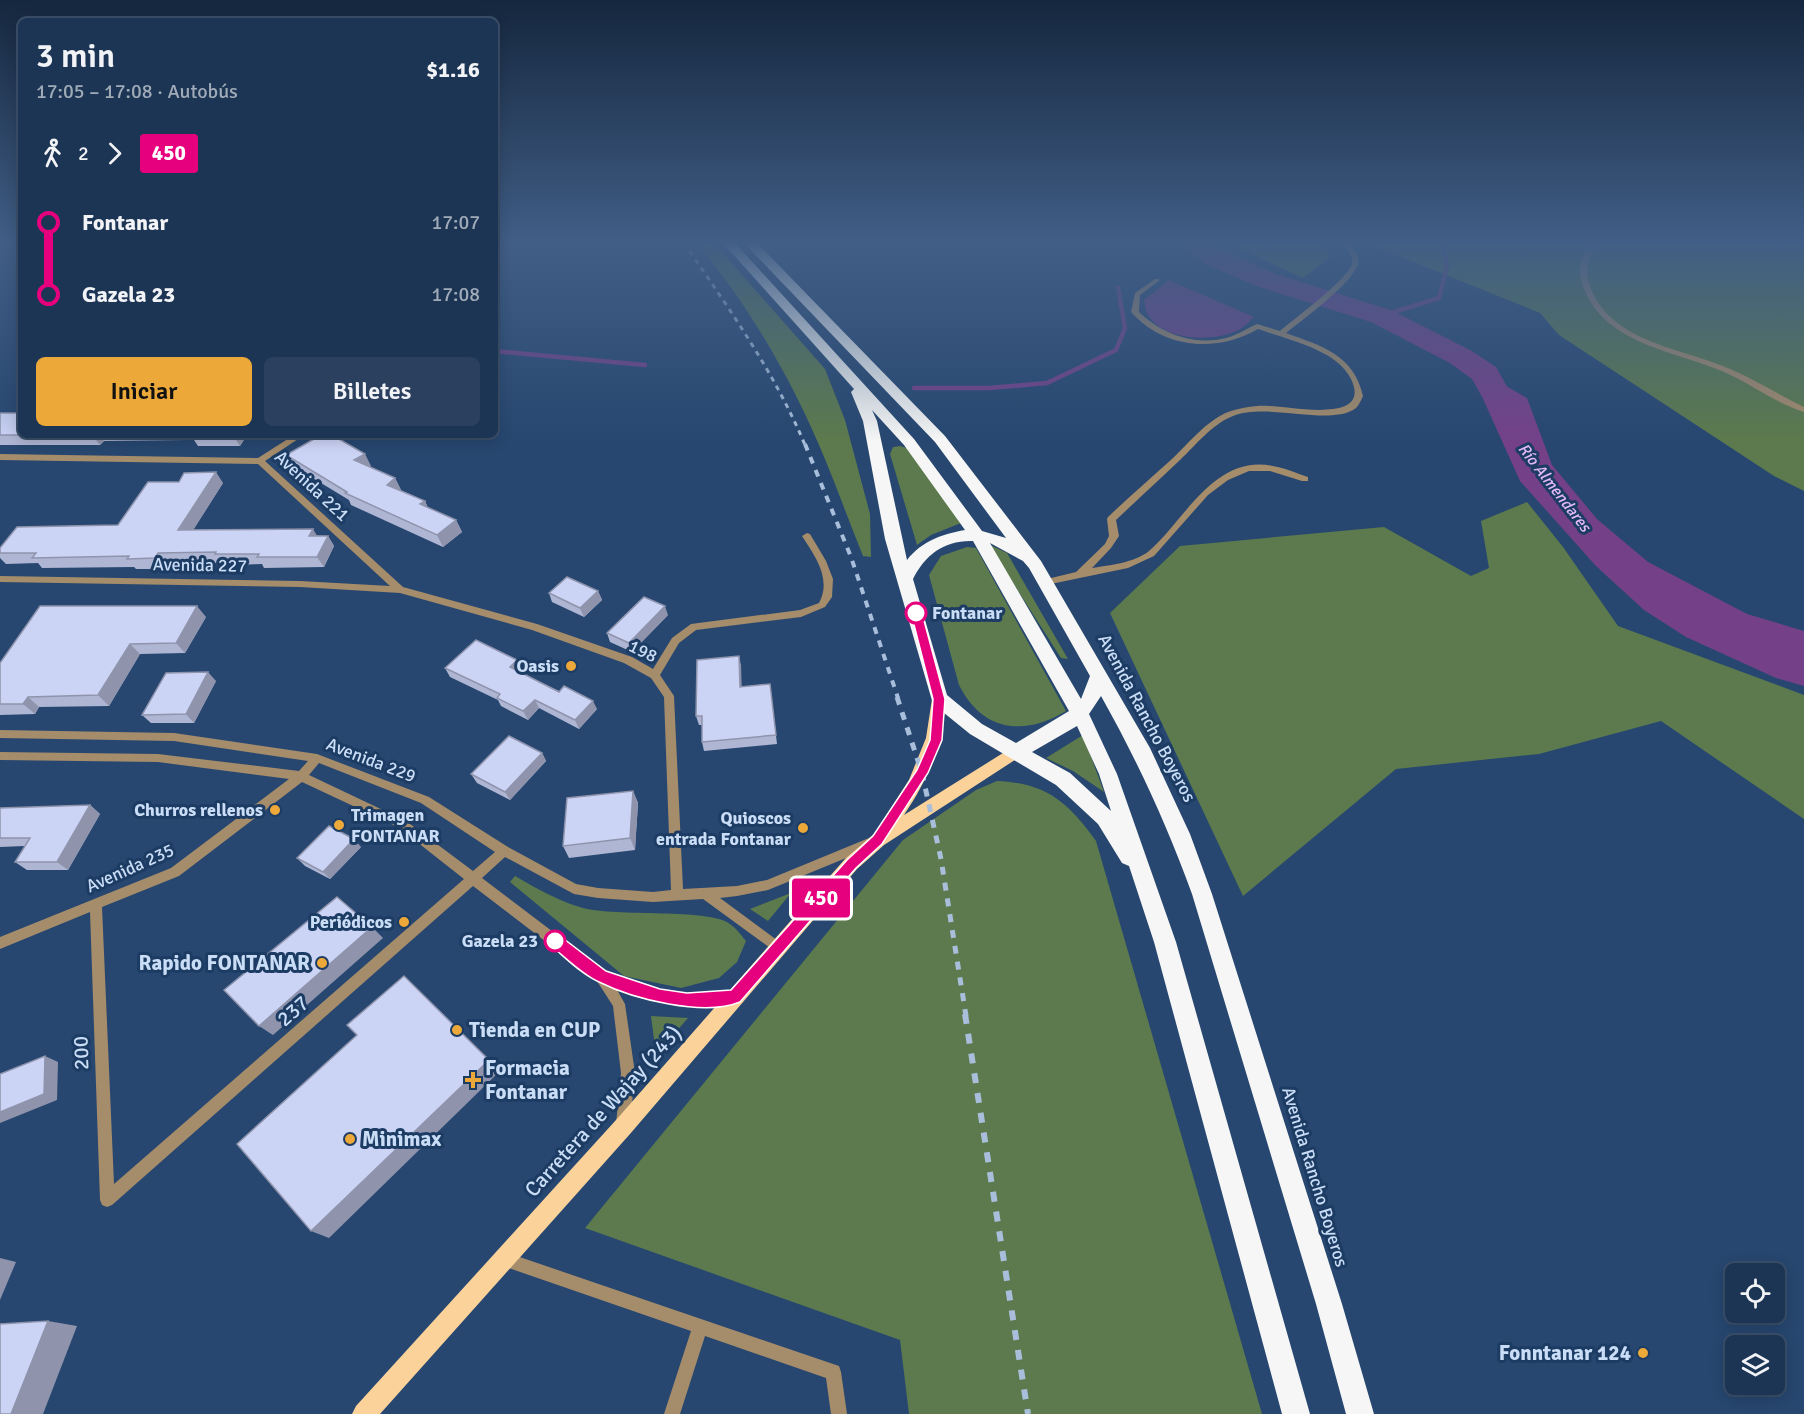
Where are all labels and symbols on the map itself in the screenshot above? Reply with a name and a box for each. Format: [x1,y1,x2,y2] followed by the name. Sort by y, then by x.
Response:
[1513,439,1596,537] water label: Río Almendares
[270,446,354,526] street label: Avenida 221
[153,553,247,577] street label: Avenida 227
[905,602,927,624] marker: Fontanar
[932,602,1003,624] place label: Fontanar
[1093,630,1201,806] street label: Avenida Rancho Boyeros
[625,635,661,667] street label: 198
[517,655,559,677] place label: Oasis
[564,659,578,673] marker: Oasis
[323,733,419,787] street label: Avenida 229
[134,799,263,821] place label: Churros rellenos
[268,803,282,817] marker: Churros rellenos
[351,804,440,847] place label: Trimagen FONTANAR
[656,807,792,850] place label: Quioscos entrada Fontanar
[332,818,346,832] marker: Trimagen FONTANAR
[796,821,810,835] marker: Quioscos entrada Fontanar
[83,839,177,897] street label: Avenida 235
[786,878,856,918] line badge: 450
[310,911,392,933] place label: Periódicos
[397,915,411,929] marker: Periódicos
[462,930,538,952] place label: Gazela 23
[544,930,566,952] marker: Gazela 23
[139,950,310,976] place label: Rapido FONTANAR
[315,956,329,970] marker: Rapido FONTANAR
[272,990,314,1032] street label: 237
[469,1017,600,1043] place label: Tienda en CUP
[519,1020,687,1202] street label: Carretera de Wajay (243)
[450,1023,464,1037] marker: Tienda en CUP
[67,1036,95,1070] street label: 200
[485,1055,570,1105] place label: Formacia Fontanar
[466,1073,480,1087] marker: Formacia Fontanar
[1277,1084,1353,1270] street label: Avenida Rancho Boyeros
[362,1126,442,1152] place label: Minimax
[343,1132,357,1146] marker: Minimax
[1499,1340,1631,1366] place label: Fonntanar 124
[1636,1346,1650,1360] marker: Fonntanar 124

